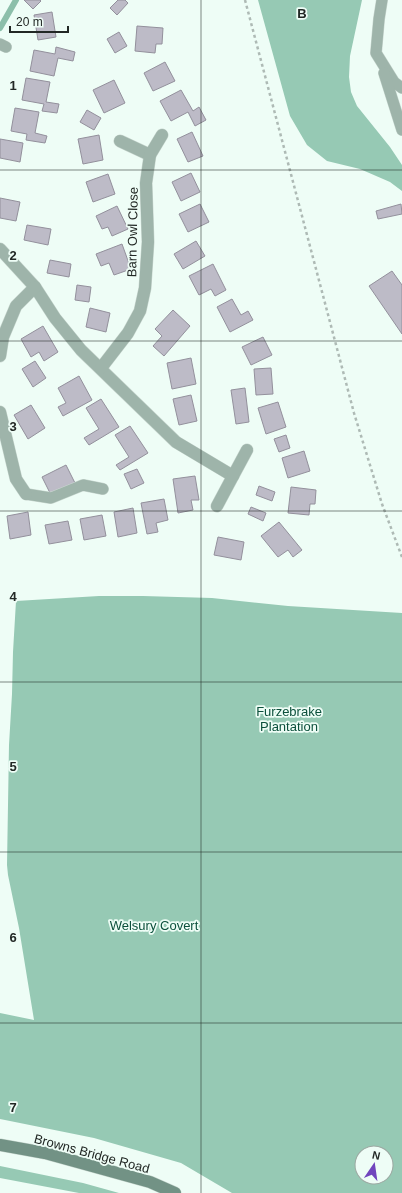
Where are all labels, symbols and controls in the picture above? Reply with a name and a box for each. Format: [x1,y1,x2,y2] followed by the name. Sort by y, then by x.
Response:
[297,6,307,21] text: B
[10,8,68,34] scale bar
[16,15,43,29] text: 20 m
[9,78,17,93] text: 1
[124,187,141,277] street label: Barn Owl Close
[9,248,17,263] text: 2
[9,419,17,434] text: 3
[9,589,17,604] text: 4
[256,704,322,734] park label: Furzebrake Plantation
[9,759,17,774] text: 5
[110,918,199,933] park label: Welsury Covert
[9,930,17,945] text: 6
[9,1100,17,1115] text: 7
[32,1131,151,1176] street label: Browns Bridge Road
[354,1145,394,1185] north arrow
[371,1149,382,1162] text: N

